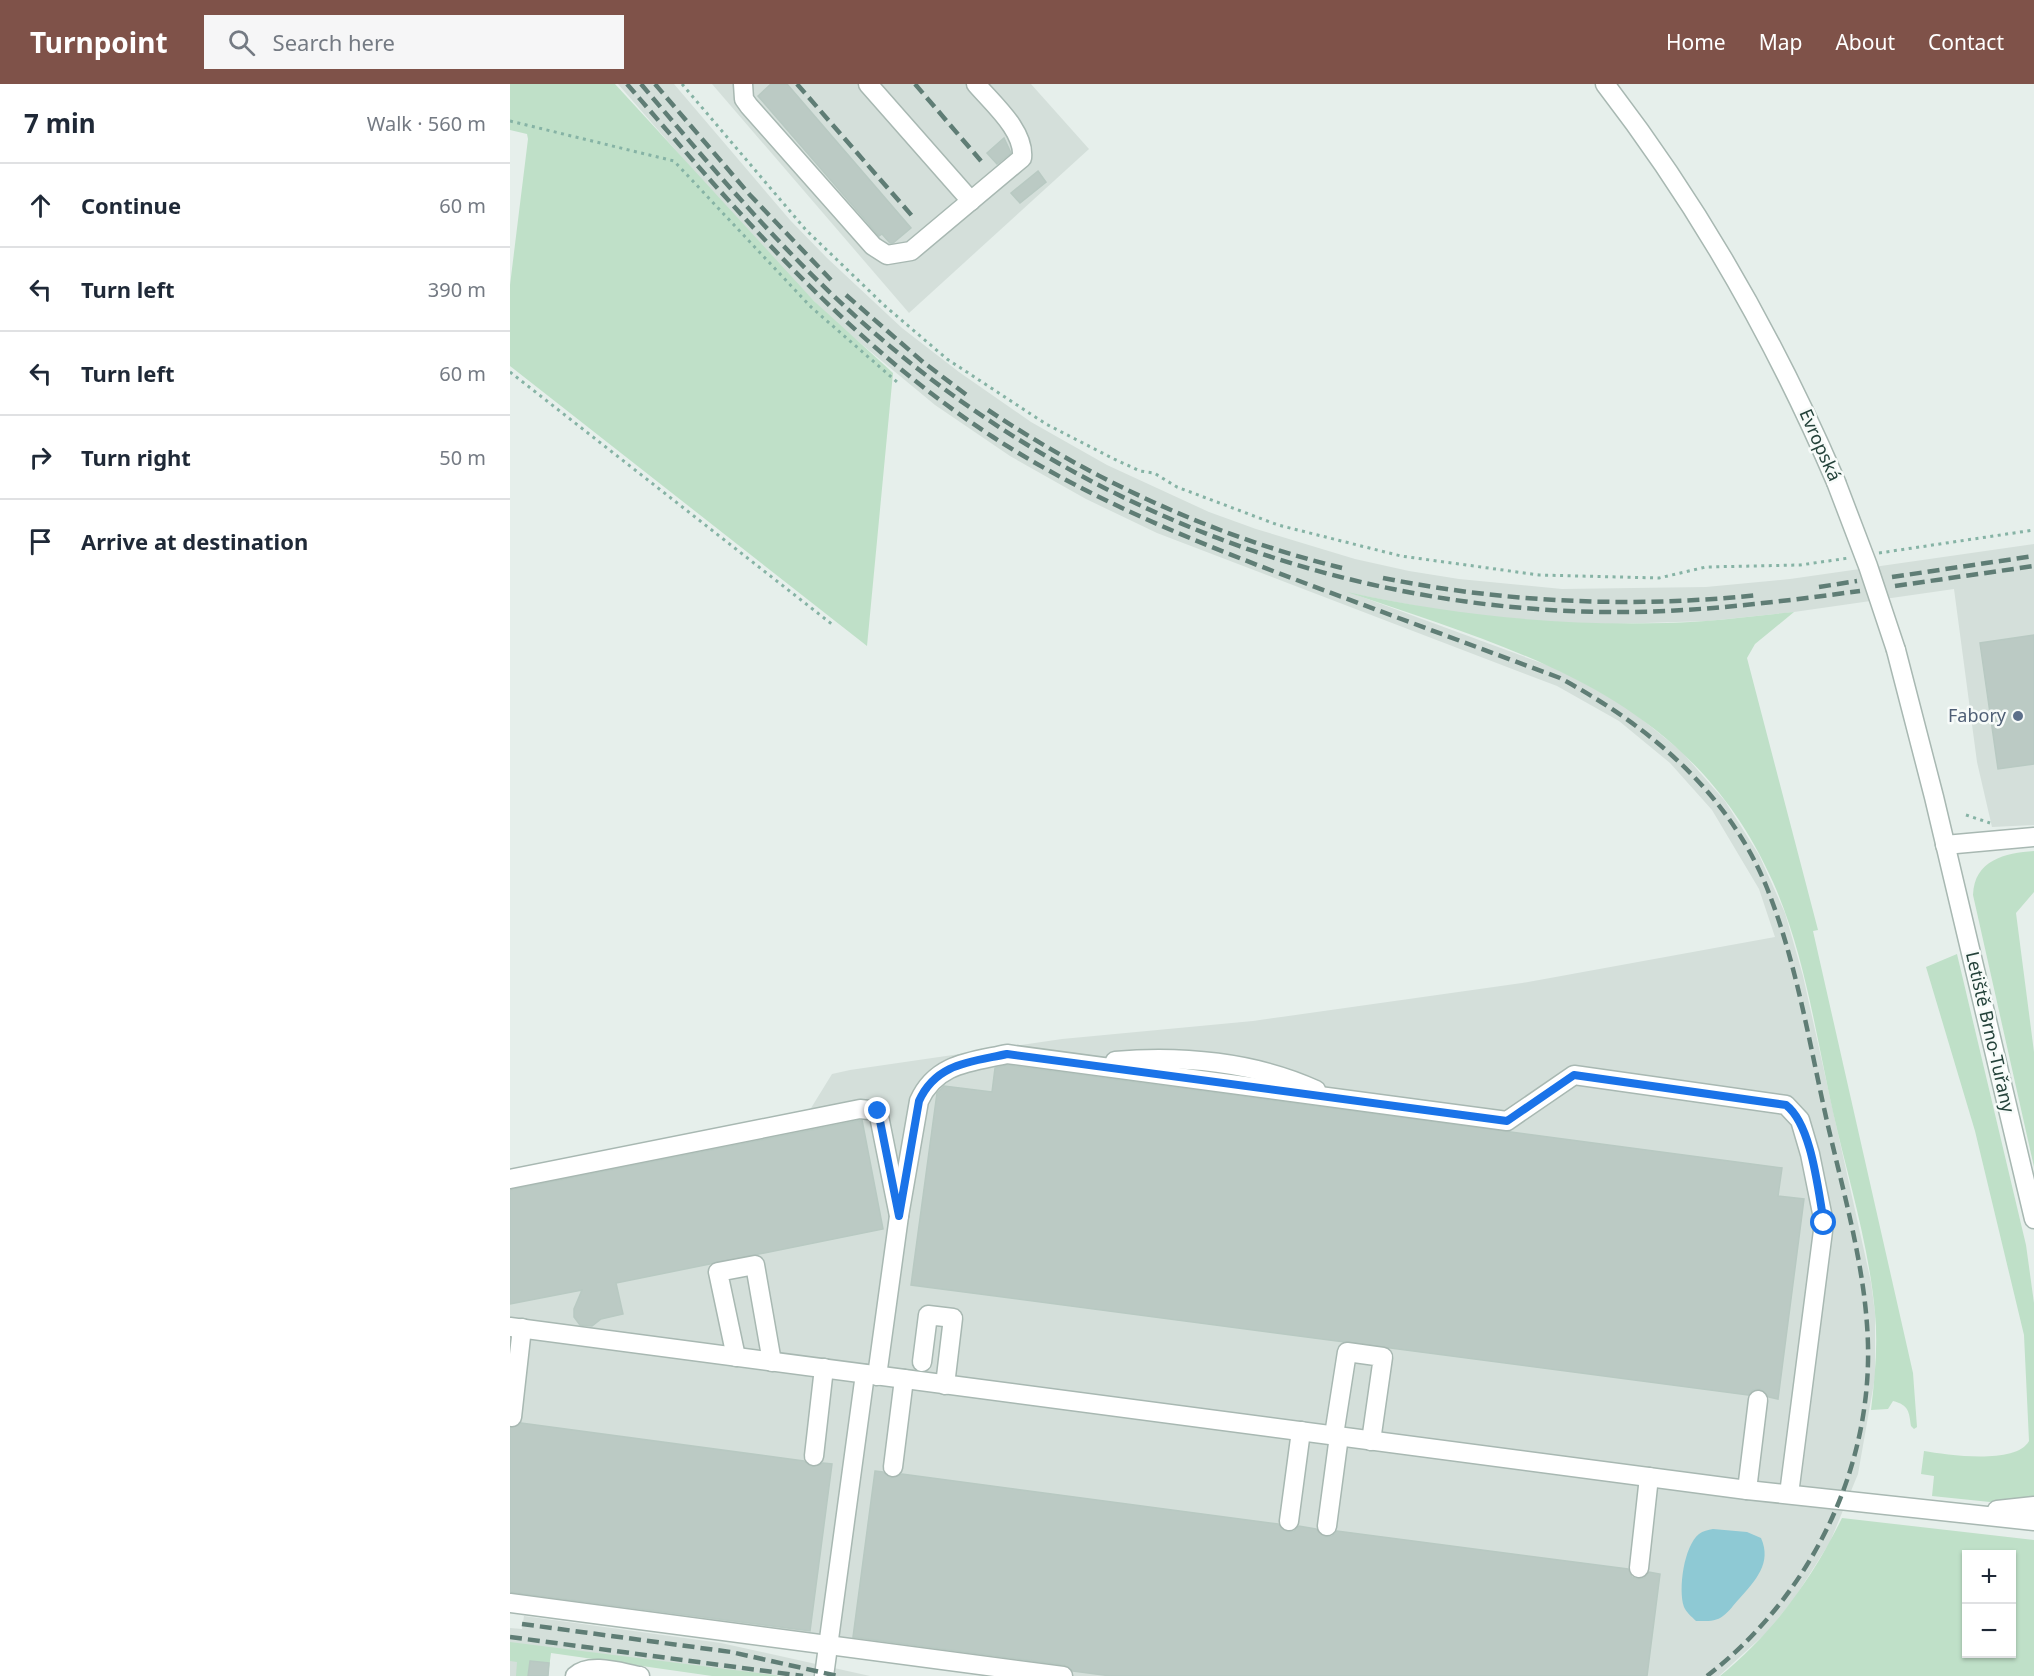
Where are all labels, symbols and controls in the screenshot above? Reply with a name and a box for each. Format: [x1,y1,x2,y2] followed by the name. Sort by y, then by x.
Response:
[204,15,624,69] search box
[30,23,168,61] text: Turnpoint
[225,26,258,59] icon: search
[273,27,395,57] text: Search here
[1666,28,1726,56] text: Home
[1759,28,1802,56] text: Map
[1835,28,1895,56] text: About
[1928,28,2004,56] text: Contact
[24,105,96,141] text: 7 min
[367,110,486,137] text: Walk · 560 m
[24,189,57,222] icon: ahead
[81,190,181,220] text: Continue
[439,192,486,219] text: 60 m
[24,273,57,306] icon: left
[81,274,175,304] text: Turn left
[428,276,486,303] text: 390 m
[24,357,57,390] icon: left
[81,358,175,388] text: Turn left
[439,360,486,387] text: 60 m
[1794,405,1847,484] street label: Evropská
[24,441,57,474] icon: right
[81,442,191,472] text: Turn right
[439,444,486,471] text: 50 m
[24,525,57,558] icon: arrive
[81,526,308,556] text: Arrive at destination
[1948,703,2007,727] place label: Fabory
[2011,709,2025,723] marker: Fabory
[1961,949,2021,1115] street label: Letiště Brno-Tuřany
[864,1097,890,1123] route end
[1810,1209,1836,1235] route start
[1962,1550,2016,1658] map controls
[1962,1550,2016,1604] button: +
[1962,1604,2016,1658] button: −

